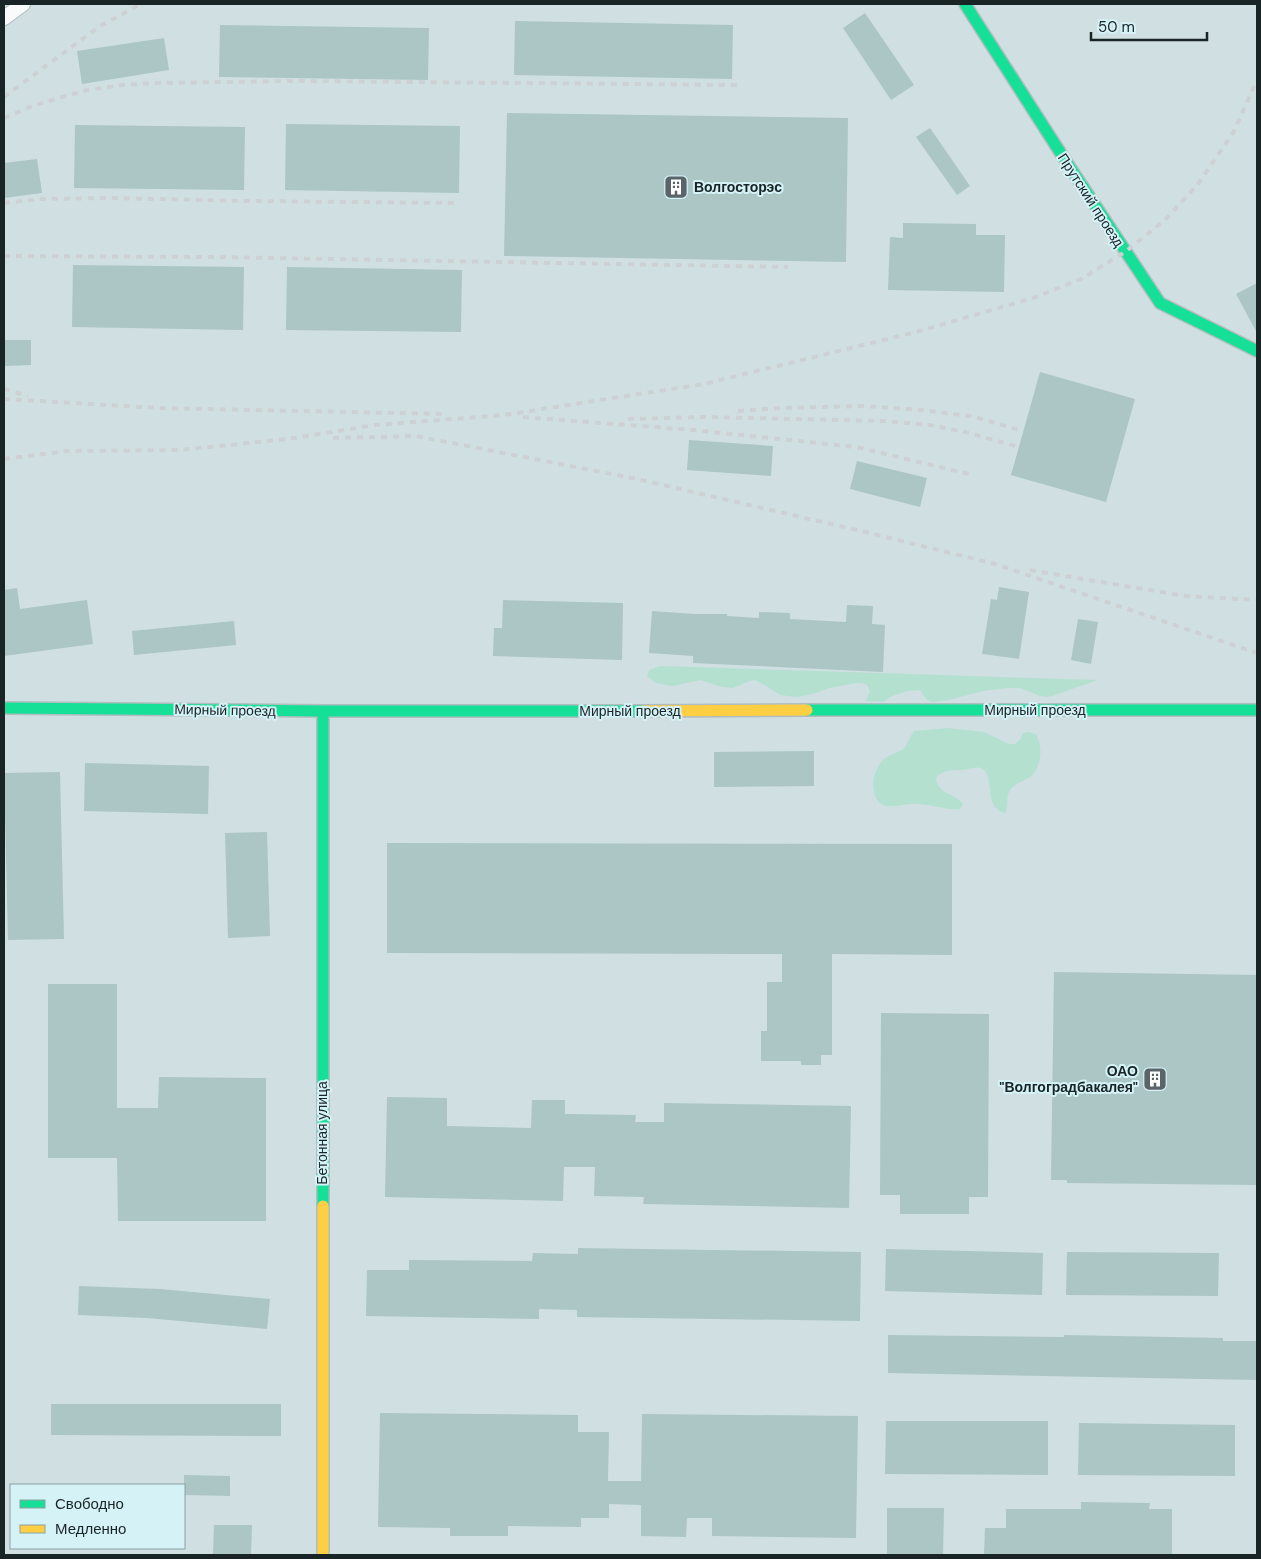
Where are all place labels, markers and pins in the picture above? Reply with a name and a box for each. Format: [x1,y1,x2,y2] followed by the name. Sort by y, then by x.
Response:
[663,174,689,200] building icon: Волгосторэс
[694,178,782,196] place label: Волгосторэс
[999,1062,1138,1096] place label: ОАО "Волгоградбакалея"
[1142,1066,1168,1092] building icon: ОАО "Волгоградбакалея"

